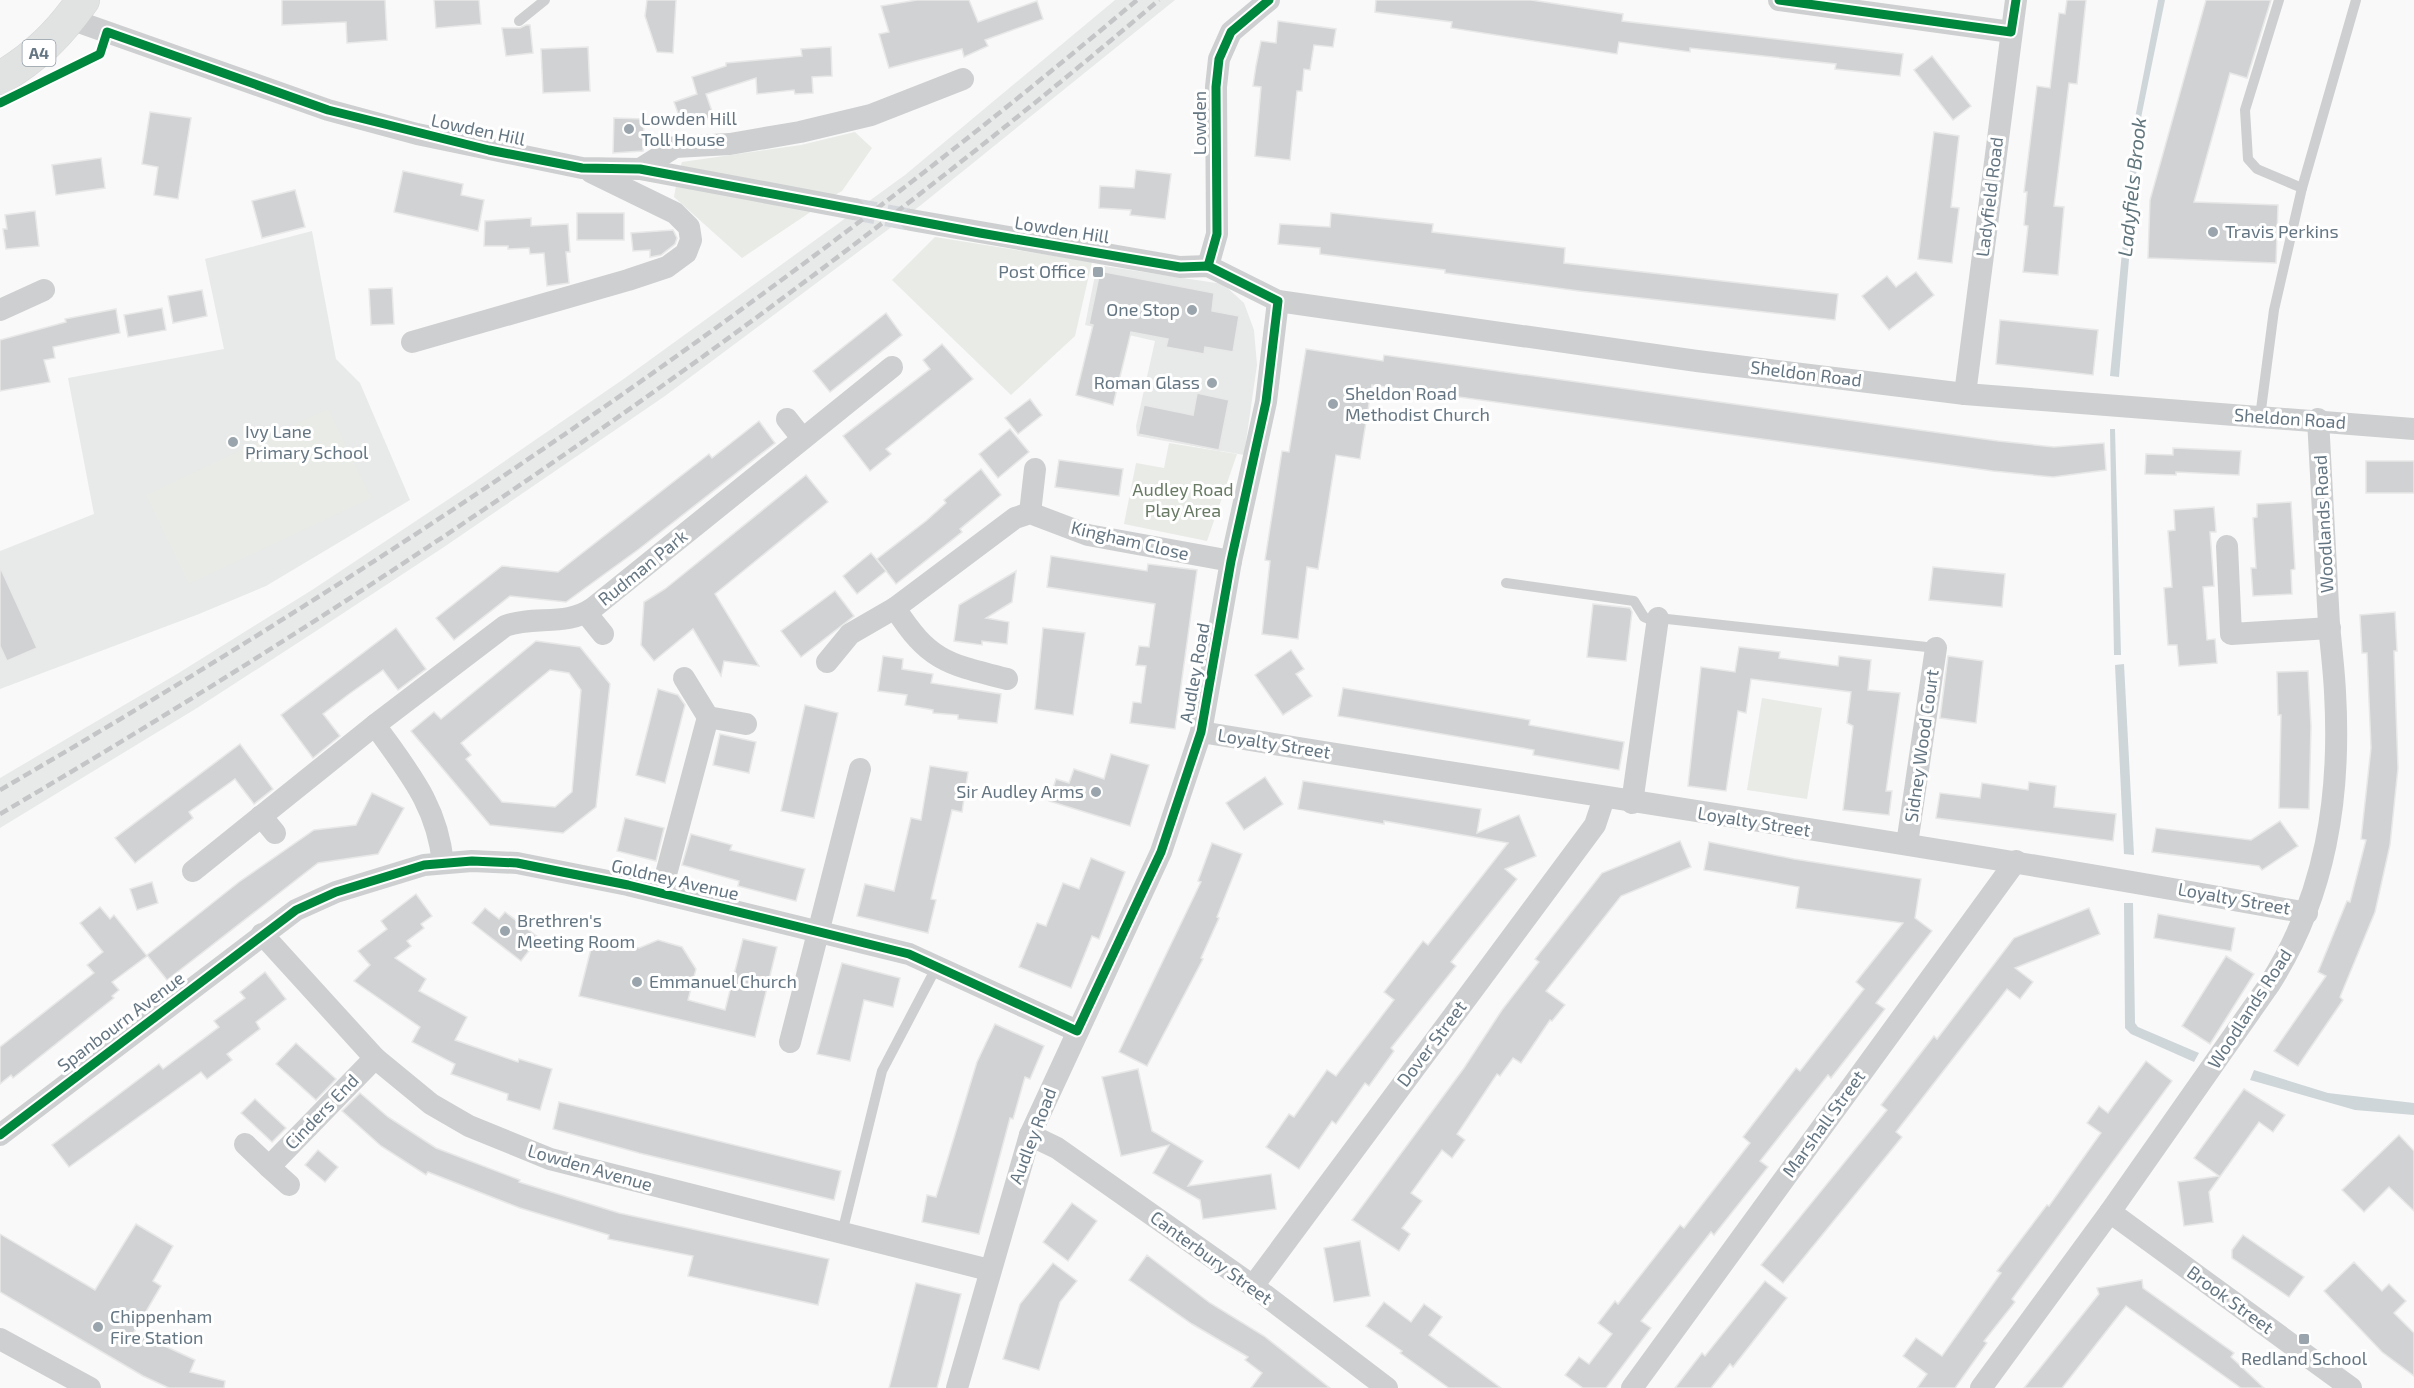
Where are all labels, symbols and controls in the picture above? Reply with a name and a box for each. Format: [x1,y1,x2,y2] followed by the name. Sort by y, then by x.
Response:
[22,40,56,66] road number: A4
[1188,91,1210,155] street label: Lowden
[641,107,737,150] place label: Lowden Hill Toll House
[429,108,528,150] street label: Lowden Hill
[2112,116,2151,258] water label: Ladyfiels Brook
[622,122,636,136] marker: Lowden Hill Toll House
[1971,136,2007,258] street label: Ladyfield Road
[1013,211,1112,247] street label: Lowden Hill
[2225,220,2339,242] place label: Travis Perkins
[2206,225,2220,239] marker: Travis Perkins
[998,260,1086,282] place label: Post Office
[1091,265,1105,279] marker: Post Office
[1106,298,1180,320] place label: One Stop
[1185,303,1199,317] marker: One Stop
[1749,355,1863,391] street label: Sheldon Road
[1094,371,1200,393] place label: Roman Glass
[1205,376,1219,390] marker: Roman Glass
[1345,382,1490,425] place label: Sheldon Road Methodist Church
[1326,397,1340,411] marker: Sheldon Road Methodist Church
[2233,403,2347,433] street label: Sheldon Road
[245,420,369,463] place label: Ivy Lane Primary School
[226,435,240,449] marker: Ivy Lane Primary School
[2308,455,2338,594] street label: Woodlands Road
[1132,478,1234,521] park label: Audley Road Play Area
[1069,516,1191,564] street label: Kingham Close
[593,524,692,610] street label: Rudman Park
[1174,621,1214,725] street label: Audley Road
[1899,668,1943,824] street label: Sidney Wood Court
[1216,723,1332,763] street label: Loyalty Street
[956,780,1084,802] place label: Sir Audley Arms
[1089,785,1103,799] marker: Sir Audley Arms
[1696,801,1812,841] street label: Loyalty Street
[609,854,741,904] street label: Goldney Avenue
[2176,877,2292,919] street label: Loyalty Street
[517,909,635,952] place label: Brethren's Meeting Room
[498,924,512,938] marker: Brethren's Meeting Room
[2202,945,2296,1072] street label: Woodlands Road
[53,966,188,1076] street label: Spanbourn Avenue
[649,970,797,992] place label: Emmanuel Church
[630,975,644,989] marker: Emmanuel Church
[1392,996,1471,1091] street label: Dover Street
[1777,1066,1869,1181] street label: Marshall Street
[280,1069,363,1154] street label: Cinders End
[1004,1084,1060,1187] street label: Audley Road
[525,1139,655,1195] street label: Lowden Avenue
[1146,1206,1277,1309] street label: Canterbury Street
[2183,1260,2278,1338] street label: Brook Street
[110,1305,212,1348] place label: Chippenham Fire Station
[91,1320,105,1334] marker: Chippenham Fire Station
[2297,1332,2311,1346] marker: Redland School
[2241,1347,2368,1369] place label: Redland School

